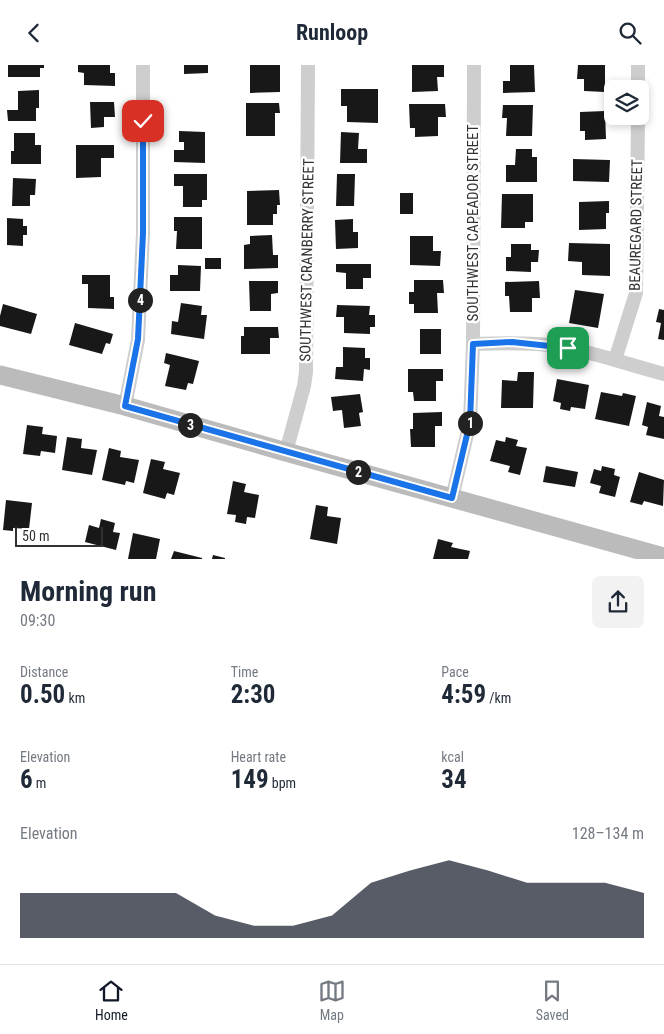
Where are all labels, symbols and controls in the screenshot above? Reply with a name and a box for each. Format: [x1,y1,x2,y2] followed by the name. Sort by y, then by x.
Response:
[20,19,48,47] icon: back
[616,19,644,47] icon: search
[296,20,368,45] text: Runloop
[604,80,649,125] map controls
[604,80,649,125] button: layers
[122,100,164,142] pin
[129,107,157,135] icon: check
[464,124,482,321] street label: SOUTHWEST CAPEADOR STREET
[296,158,318,362] street label: SOUTHWEST CRANBERRY STREET
[626,159,646,291] street label: BEAUREGARD STREET
[128,287,152,313] pin: 4
[137,292,144,308] text: 4
[547,327,589,369] pin
[554,334,582,362] icon: arrive
[458,411,482,435] pin: 1
[178,413,202,437] pin: 3
[467,415,474,431] text: 1
[187,417,194,433] text: 3
[346,459,370,485] pin: 2
[355,464,362,480] text: 2
[15,524,102,547] scale bar
[22,528,50,544] text: 50 m
[20,575,156,608] text: Morning run
[592,576,644,628] button: share
[20,611,55,630] text: 09:30
[20,664,68,680] text: Distance
[231,664,258,680] text: Time
[441,664,469,680] text: Pace
[20,680,65,709] text: 0.50
[231,680,275,709] text: 2:30
[441,680,486,709] text: 4:59
[65,690,85,706] text: km
[486,690,511,706] text: /km
[20,749,70,765] text: Elevation
[231,749,286,765] text: Heart rate
[441,749,464,765] text: kcal
[20,765,33,794] text: 6
[231,765,269,794] text: 149
[441,765,467,794] text: 34
[33,775,46,791] text: m
[269,775,296,791] text: bpm
[20,824,78,843] text: Elevation
[572,824,644,843] text: 128–134 m
[95,977,128,1023] tab: Home
[318,977,346,1023] tab: Map
[536,977,569,1023] tab: Saved

